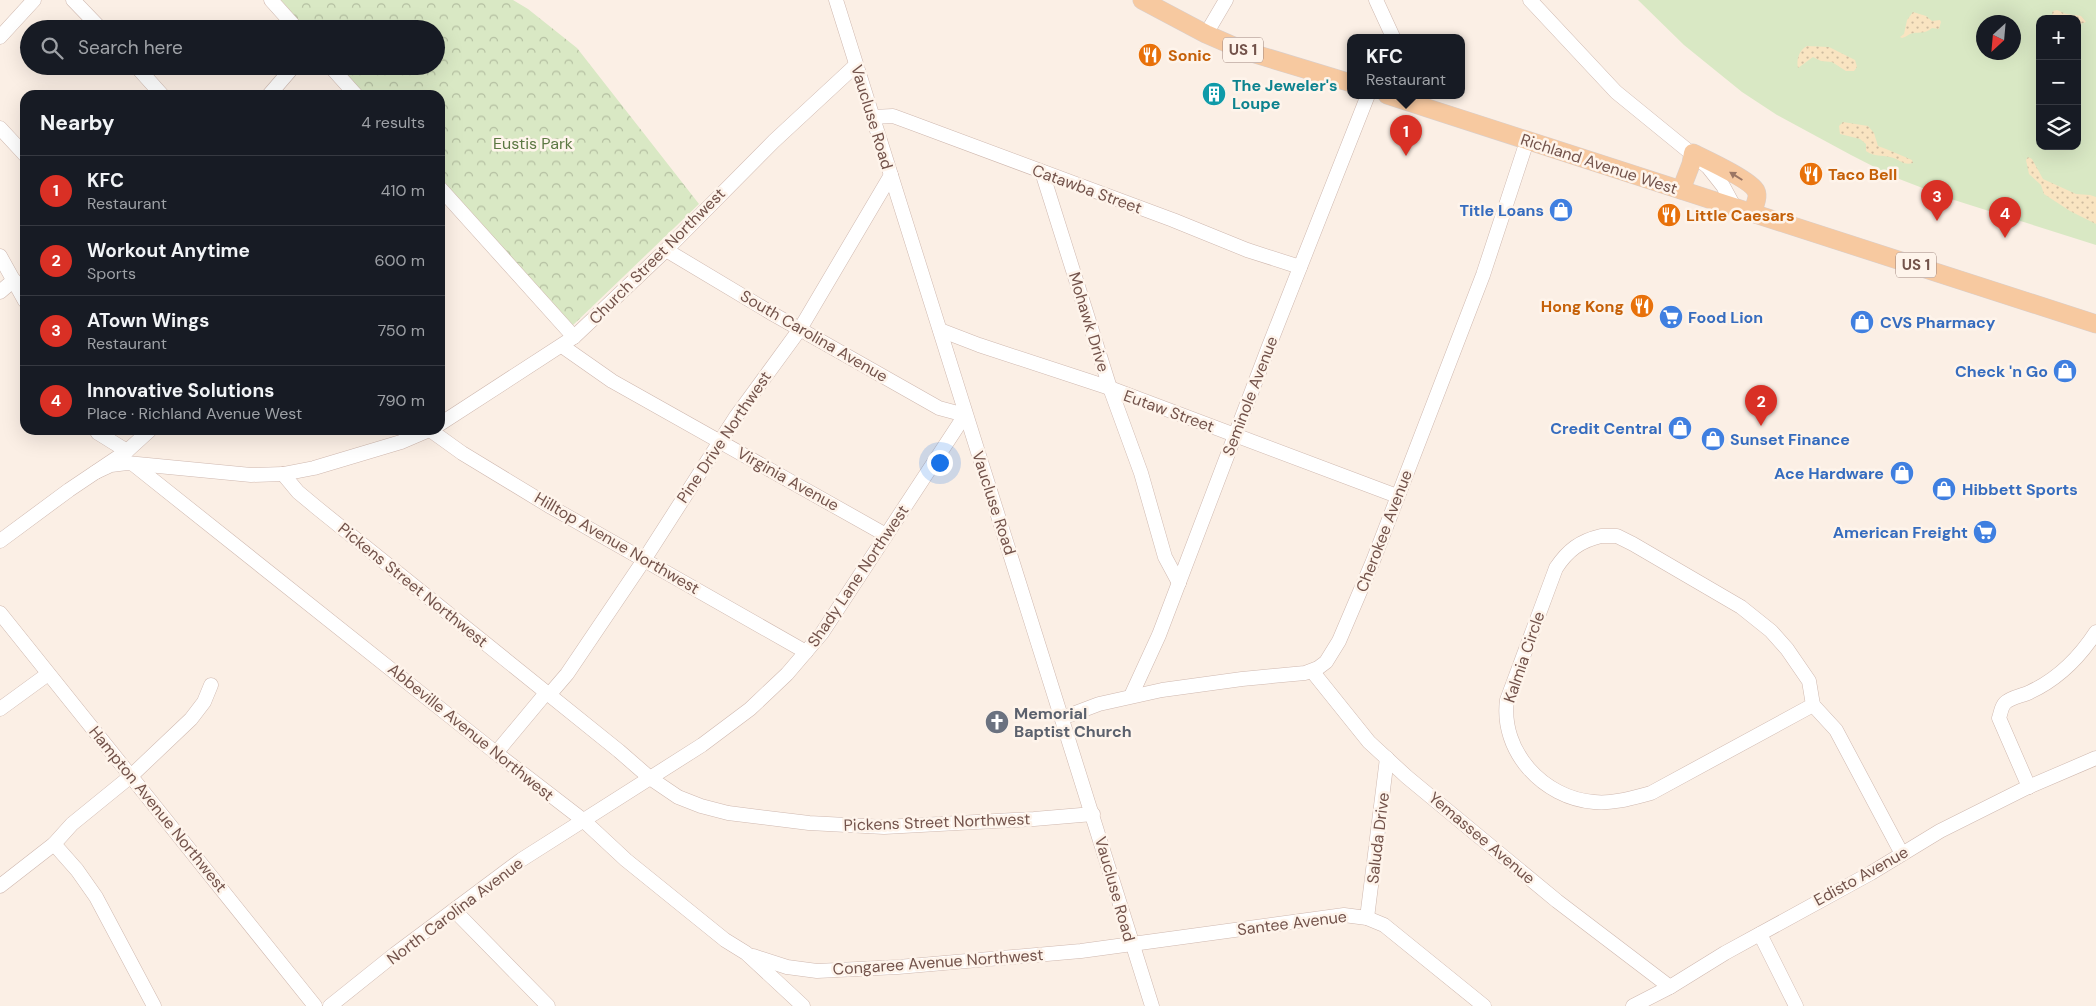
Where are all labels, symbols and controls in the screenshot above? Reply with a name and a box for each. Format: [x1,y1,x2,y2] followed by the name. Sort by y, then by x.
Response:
[1976,15,2021,60] north arrow
[2036,15,2081,150] map controls
[2036,15,2081,60] button: +
[20,20,445,75] search box
[38,34,66,62] icon: search
[1347,34,1465,99] popup
[78,35,183,60] text: Search here
[1223,38,1263,62] road number: US 1
[1137,42,1163,68] restaurant icon: Sonic
[1366,44,1403,69] text: KFC
[1168,45,1211,66] place label: Sonic
[2036,60,2081,105] button: −
[846,62,898,172] street label: Vaucluse Road
[1366,69,1446,90] text: Restaurant
[1232,75,1337,114] place label: The Jeweler's Loupe
[1201,81,1227,107] building icon: The Jeweler's Loupe
[2036,105,2081,150] button: layers
[40,109,114,137] text: Nearby
[361,112,425,133] text: 4 results
[1390,115,1422,156] pin: 1
[1518,129,1680,199] street label: Richland Avenue West
[493,133,573,154] park label: Eustis Park
[1029,159,1145,219] street label: Catawba Street
[1798,161,1824,187] restaurant icon: Taco Bell
[1828,164,1897,185] place label: Taco Bell
[87,168,124,193] text: KFC
[1730,171,1743,180] one-way arrow
[53,180,59,201] text: 1
[381,180,425,201] text: 410 m
[1921,180,1953,221] pin: 3
[584,183,730,329] street label: Church Street Northwest
[87,193,167,214] text: Restaurant
[1548,197,1574,223] shop icon: Title Loans
[1989,197,2021,238] pin: 4
[1459,200,1544,221] place label: Title Loans
[1656,202,1682,228] restaurant icon: Little Caesars
[1686,205,1795,226] place label: Little Caesars
[87,238,250,263] text: Workout Anytime
[51,250,61,271] text: 2
[375,250,425,271] text: 600 m
[1896,252,1936,278] road number: US 1
[87,263,136,284] text: Sports
[1064,270,1114,374] street label: Mohawk Drive
[736,285,892,387] street label: South Carolina Avenue
[1629,293,1655,319] restaurant icon: Hong Kong
[1541,296,1624,317] place label: Hong Kong
[1658,304,1684,330] supermarket icon: Food Lion
[1688,307,1763,328] place label: Food Lion
[87,308,209,333] text: ATown Wings
[1849,309,1875,335] shop icon: CVS Pharmacy
[1880,312,1996,333] place label: CVS Pharmacy
[51,320,61,341] text: 3
[378,320,425,341] text: 750 m
[87,333,167,354] text: Restaurant
[1218,333,1282,459] street label: Seminole Avenue
[2052,358,2078,384] shop icon: Check 'n Go
[1955,361,2048,382] place label: Check 'n Go
[672,367,776,507] street label: Pine Drive Northwest
[87,378,274,403] text: Innovative Solutions
[1121,385,1217,437] street label: Eutaw Street
[1745,385,1777,426] pin: 2
[51,390,61,411] text: 4
[377,390,425,411] text: 790 m
[87,403,302,424] text: Place · Richland Avenue West
[1667,415,1693,441] shop icon: Credit Central
[1550,418,1662,439] place label: Credit Central
[1700,426,1726,452] shop icon: Sunset Finance
[1730,429,1850,450] place label: Sunset Finance
[733,442,843,516] street label: Virginia Avenue
[967,448,1021,558] street label: Vaucluse Road
[927,450,953,476] your location
[1889,460,1915,486] shop icon: Ace Hardware
[1774,463,1884,484] place label: Ace Hardware
[1351,467,1417,595] street label: Cherokee Avenue
[1931,476,1957,502] shop icon: Hibbett Sports
[1962,479,2078,500] place label: Hibbett Sports
[531,487,703,599] street label: Hilltop Avenue Northwest
[803,501,913,651] street label: Shady Lane Northwest
[334,518,492,652] street label: Pickens Street Northwest
[1972,519,1998,545] supermarket icon: American Freight
[1833,522,1968,543] place label: American Freight
[1499,609,1549,705] street label: Kalmia Circle
[384,658,558,806] street label: Abbeville Avenue Northwest
[1014,703,1132,742] place label: Memorial Baptist Church
[984,709,1010,735] church icon: Memorial Baptist Church
[84,722,232,896] street label: Hampton Avenue Northwest
[1424,787,1540,889] street label: Yemassee Avenue
[1362,791,1394,885] street label: Saluda Drive
[843,808,1031,836] street label: Pickens Street Northwest
[1090,834,1140,944] street label: Vaucluse Road
[1810,841,1912,911] street label: Edisto Avenue
[383,853,527,969] street label: North Carolina Avenue
[1236,906,1348,940] street label: Santee Avenue
[832,944,1044,980] street label: Congaree Avenue Northwest

